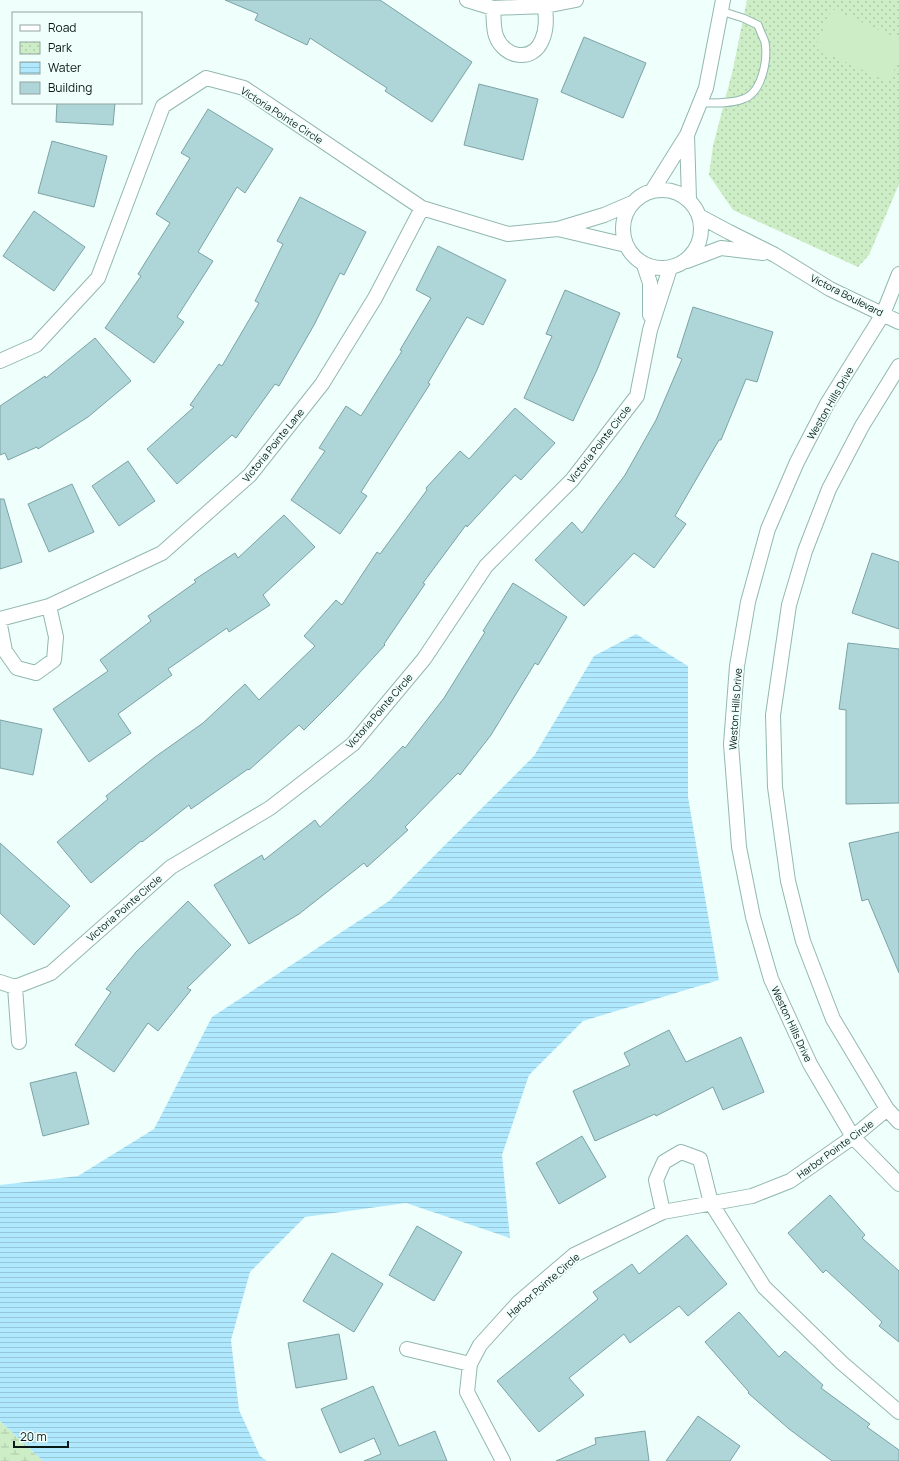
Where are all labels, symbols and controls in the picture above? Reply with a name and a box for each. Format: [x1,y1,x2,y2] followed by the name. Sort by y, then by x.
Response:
[12,12,142,104] legend
[48,19,76,36] text: Road
[48,39,73,56] text: Park
[48,59,82,76] text: Water
[48,79,92,96] text: Building
[238,83,326,147] street label: Victoria Pointe Circle
[808,271,886,319] street label: Victora Boulevard
[803,364,857,442] street label: Weston Hills Drive
[564,402,634,486] street label: Victoria Pointe Circle
[239,405,307,485] street label: Victoria Pointe Lane
[725,667,745,750] street label: Weston Hills Drive
[342,670,416,752] street label: Victoria Pointe Circle
[83,871,165,945] street label: Victoria Pointe Circle
[768,984,816,1064] street label: Weston Hills Drive
[794,1116,876,1182] street label: Harbor Pointe Circle
[504,1249,582,1320] street label: Harbor Pointe Circle
[14,1423,68,1449] scale bar
[20,1428,47,1445] text: 20 m

